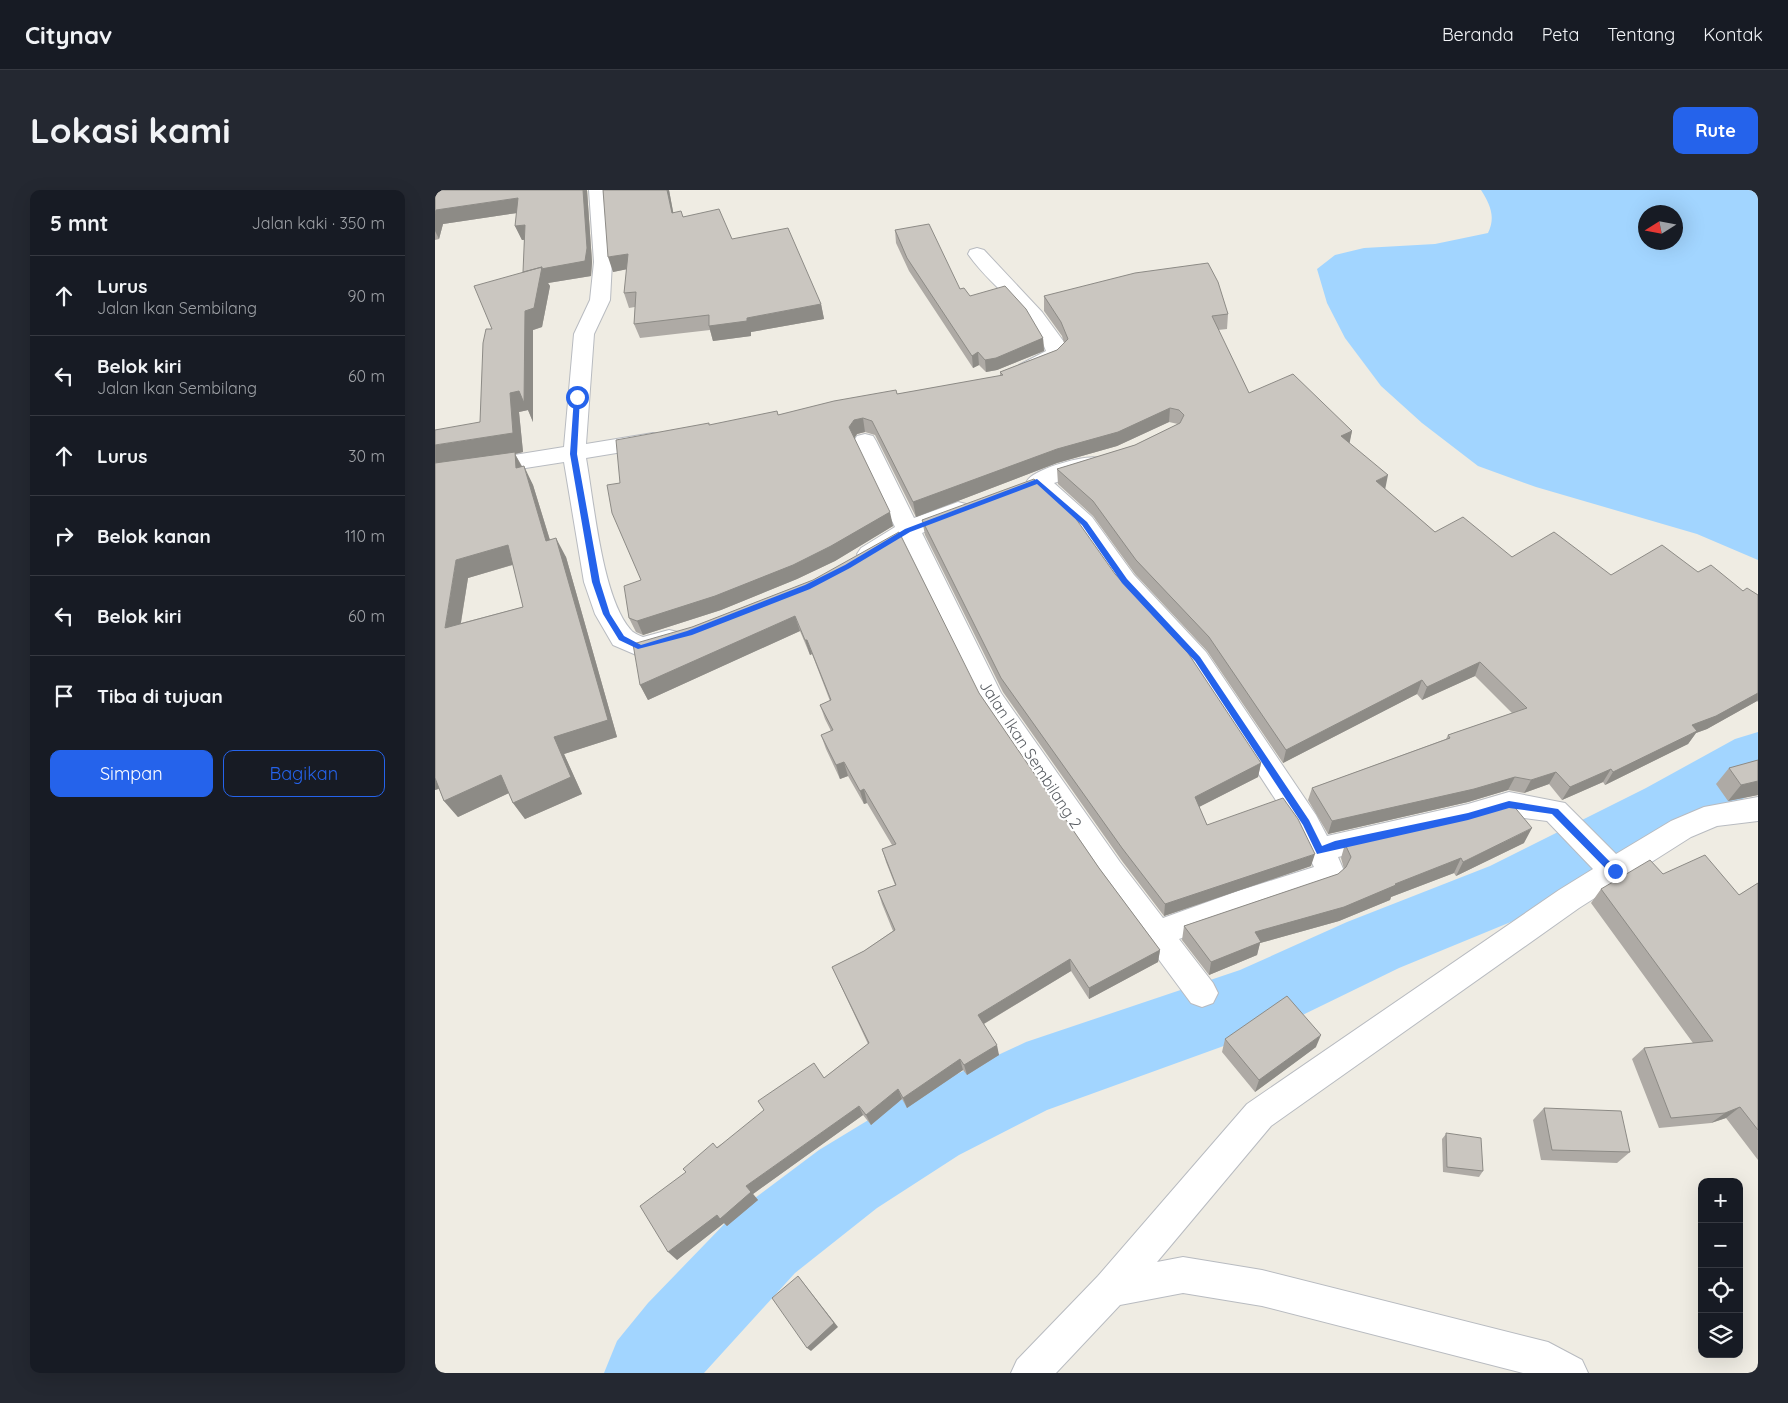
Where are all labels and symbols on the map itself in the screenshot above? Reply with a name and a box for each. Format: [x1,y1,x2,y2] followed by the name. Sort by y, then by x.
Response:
[1638,205,1683,250] north arrow
[566,386,589,409] route start
[975,676,1087,832] street label: Jalan Ikan Sembilang 2
[1604,860,1627,883] route end

